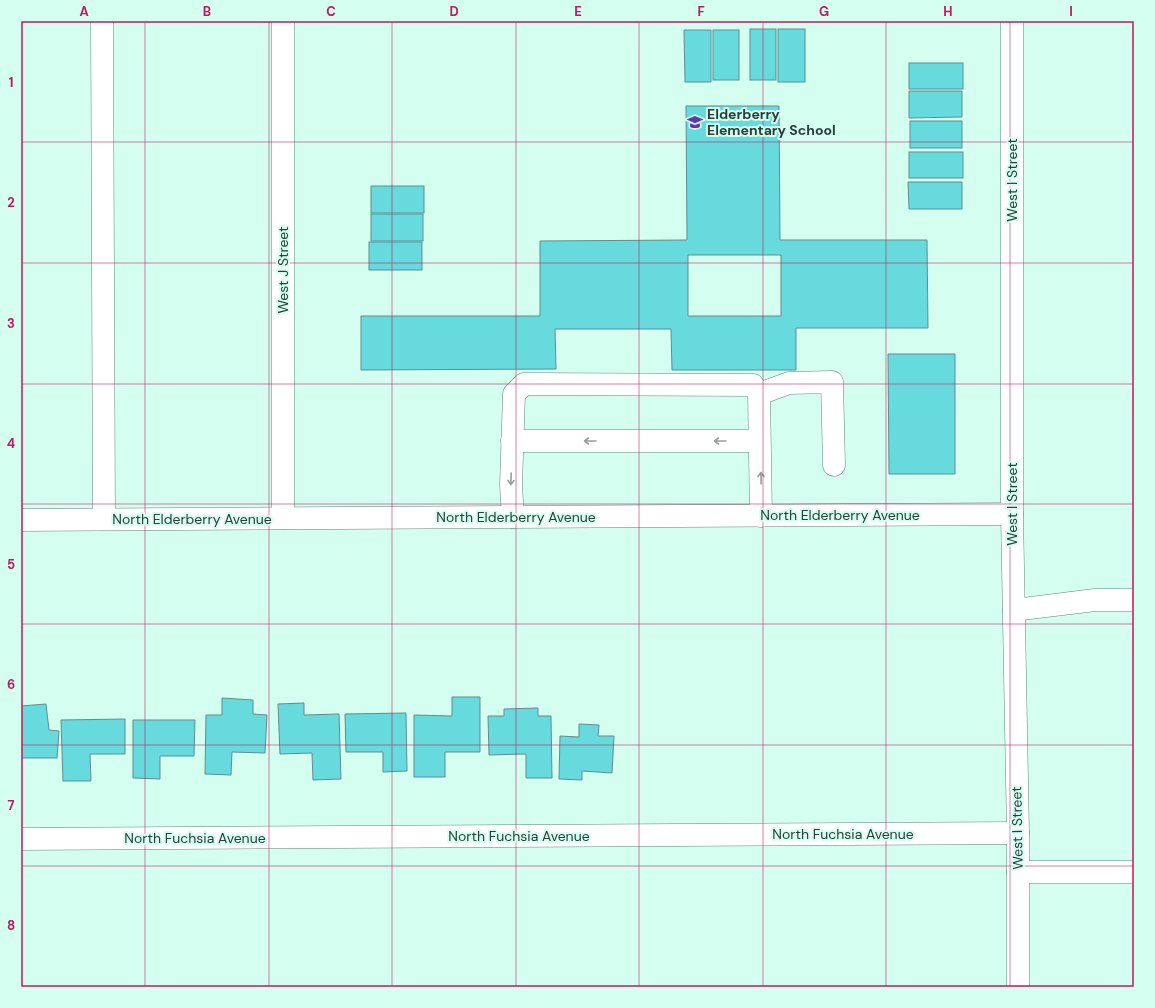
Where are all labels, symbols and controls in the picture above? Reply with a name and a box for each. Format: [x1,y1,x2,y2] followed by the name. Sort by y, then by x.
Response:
[79,3,89,20] text: A
[203,3,211,20] text: B
[326,3,336,20] text: C
[449,3,459,20] text: D
[574,3,582,20] text: E
[697,3,705,20] text: F
[819,3,829,20] text: G
[943,3,953,20] text: H
[1069,3,1073,20] text: I
[9,74,13,91] text: 1
[707,105,836,139] place label: Elderberry Elementary School
[686,113,704,131] school or university icon: Elderberry Elementary School
[1003,138,1021,222] street label: West I Street
[7,194,15,211] text: 2
[274,226,292,314] street label: West J Street
[7,315,15,332] text: 3
[7,435,15,452] text: 4
[584,437,597,445] one-way arrow
[714,437,727,445] one-way arrow
[1003,462,1021,546] street label: West I Street
[508,472,515,485] one-way arrow
[757,472,765,485] one-way arrow
[760,506,920,524] street label: North Elderberry Avenue
[436,508,596,526] street label: North Elderberry Avenue
[112,510,272,528] street label: North Elderberry Avenue
[7,556,15,573] text: 5
[7,676,15,693] text: 6
[1007,786,1027,870] street label: West I Street
[8,797,15,814] text: 7
[772,825,914,843] street label: North Fuchsia Avenue
[448,827,590,845] street label: North Fuchsia Avenue
[124,829,266,847] street label: North Fuchsia Avenue
[7,917,15,934] text: 8

